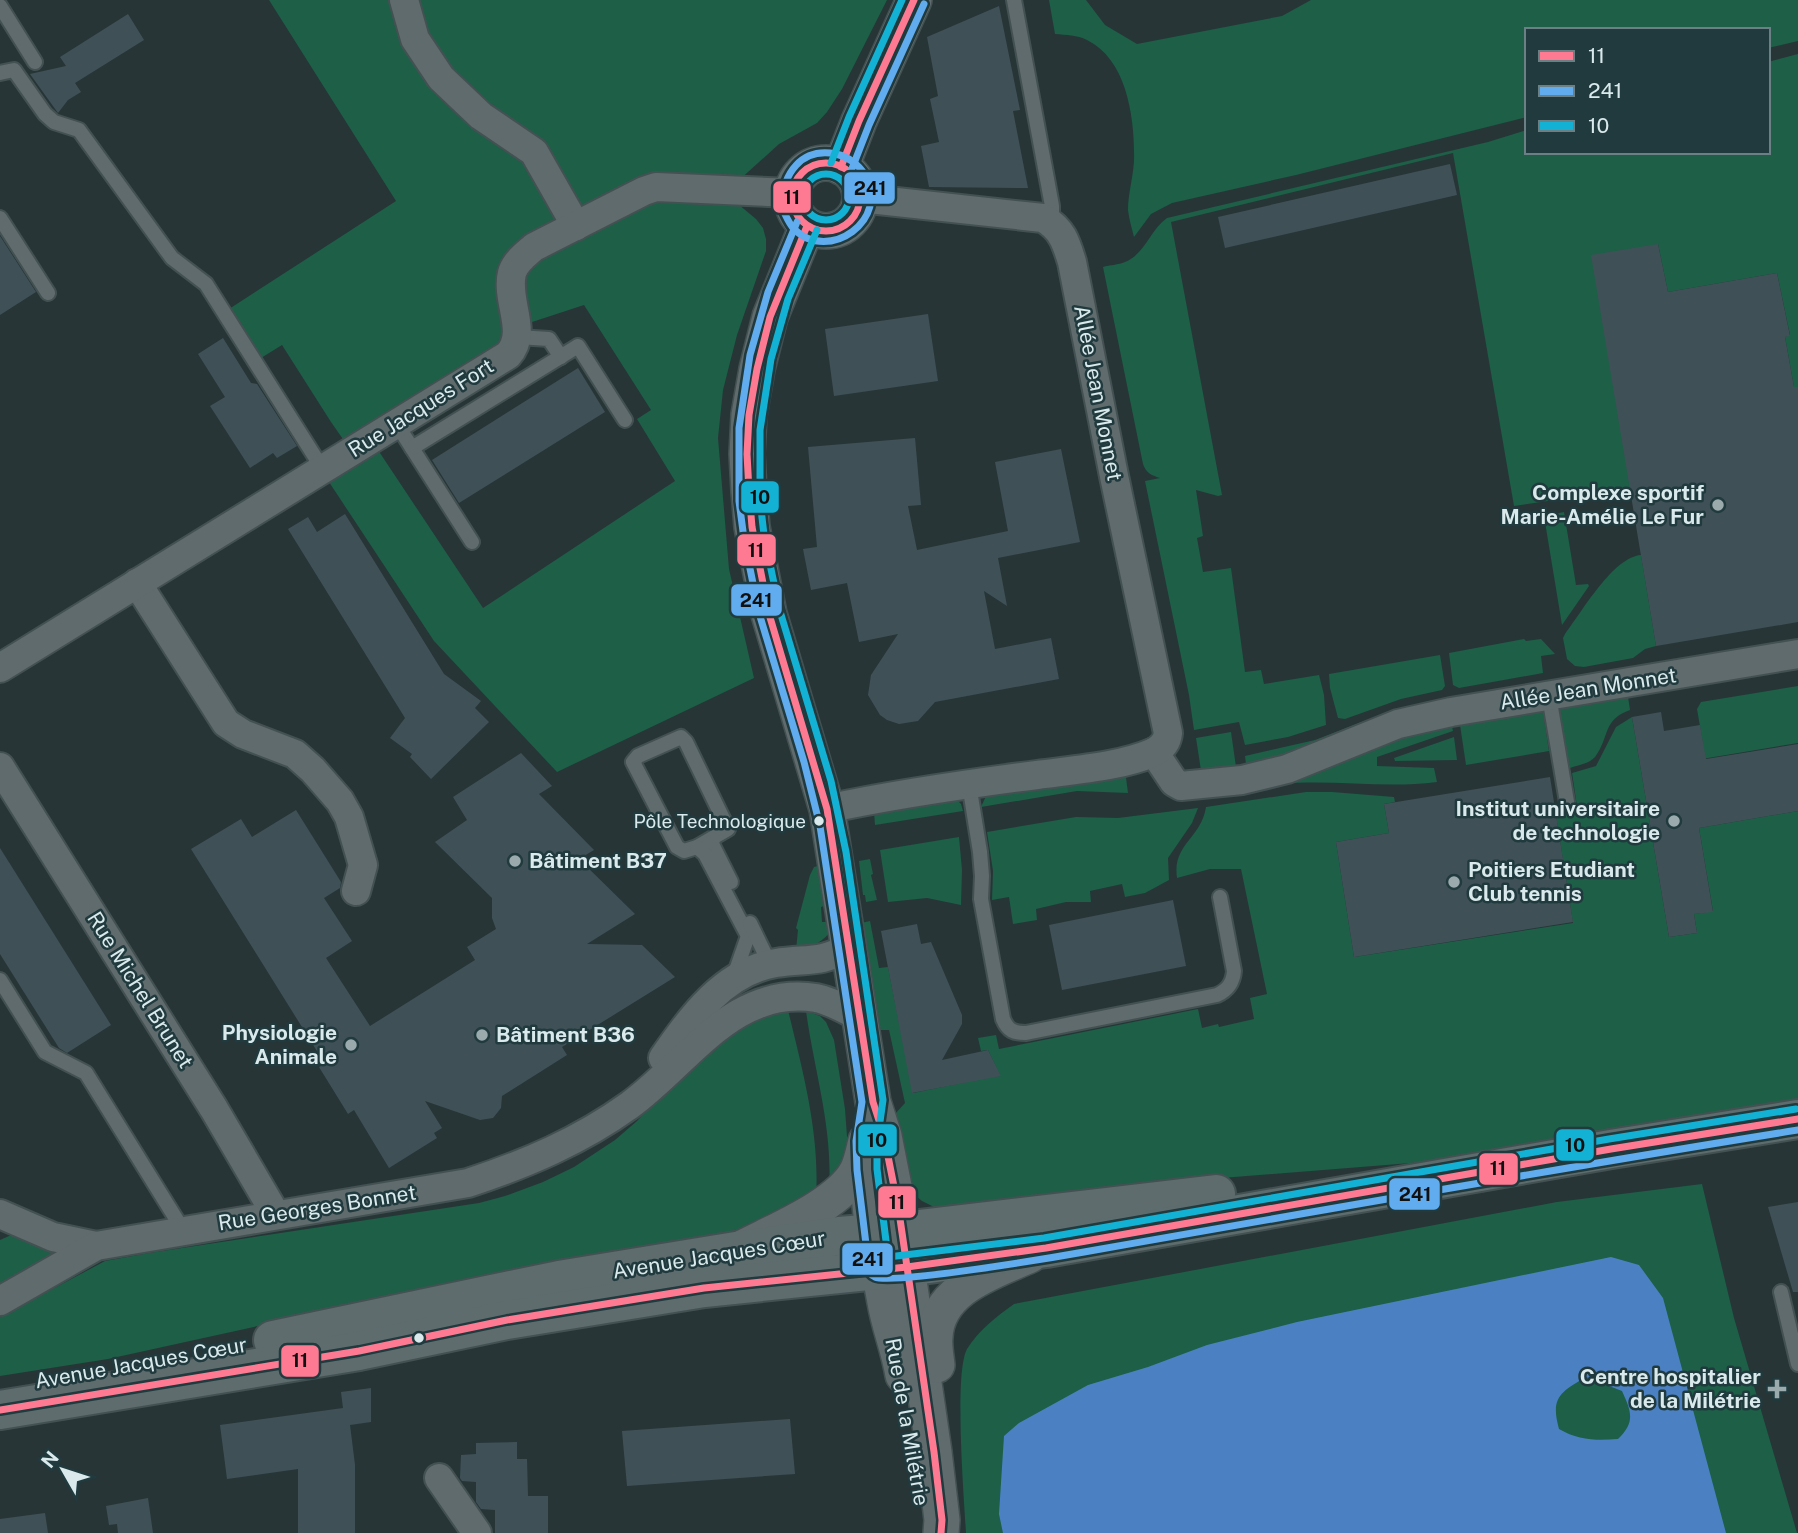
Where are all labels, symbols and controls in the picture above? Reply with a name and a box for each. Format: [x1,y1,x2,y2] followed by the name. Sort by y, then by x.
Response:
[1525,28,1770,154] legend
[1588,43,1605,68] text: 11
[1588,78,1622,103] text: 241
[1588,113,1609,138] text: 10
[843,171,896,205] line badge: 241
[854,177,886,199] text: 241
[772,180,812,214] line badge: 11
[784,186,800,208] text: 11
[1069,303,1128,483] street label: Allée Jean Monnet
[344,353,498,462] street label: Rue Jacques Fort
[740,480,780,514] line badge: 10
[1501,480,1704,529] place label: Complexe sportif Marie-Amélie Le Fur
[750,486,770,508] text: 10
[1710,497,1726,513] marker: Complexe sportif Marie-Amélie Le Fur
[736,533,777,567] line badge: 11
[748,539,764,561] text: 11
[730,583,783,617] line badge: 241
[740,589,772,611] text: 241
[1498,662,1678,715] street label: Allée Jean Monnet
[1456,796,1660,845] place label: Institut universitaire de technologie
[634,810,806,832] place label: Pôle Technologique
[1666,813,1682,829] marker: Institut universitaire de technologie
[812,814,826,828] marker: Pôle Technologique
[529,848,667,873] place label: Bâtiment B37
[507,853,523,869] marker: Bâtiment B37
[1468,857,1635,906] place label: Poitiers Etudiant Club tennis
[1446,874,1462,890] marker: Poitiers Etudiant Club tennis
[82,907,199,1073] street label: Rue Michel Brunet
[222,1020,337,1069] place label: Physiologie Animale
[496,1022,635,1047] place label: Bâtiment B36
[474,1027,490,1043] marker: Bâtiment B36
[343,1037,359,1053] marker: Physiologie Animale
[857,1123,898,1157] line badge: 10
[1555,1128,1595,1162] line badge: 10
[867,1129,887,1151] text: 10
[1565,1134,1585,1156] text: 10
[1478,1152,1519,1186] line badge: 11
[1490,1157,1506,1179] text: 11
[1388,1177,1441,1211] line badge: 241
[216,1180,418,1236] street label: Rue Georges Bonnet
[1399,1183,1431,1205] text: 241
[877,1185,917,1219] line badge: 11
[889,1191,905,1213] text: 11
[611,1225,827,1284] street label: Avenue Jacques Cœur
[841,1242,894,1276] line badge: 241
[852,1248,884,1270] text: 241
[412,1331,426,1345] unlabelled marker
[33,1332,249,1394] street label: Avenue Jacques Cœur
[880,1336,935,1508] street label: Rue de la Milétrie
[280,1344,320,1378] line badge: 11
[292,1349,308,1371] text: 11
[1580,1364,1761,1413] place label: Centre hospitalier de la Milétrie
[1767,1379,1787,1399] marker: Centre hospitalier de la Milétrie
[28,1435,98,1505] north arrow
[37,1447,63,1472] text: N

